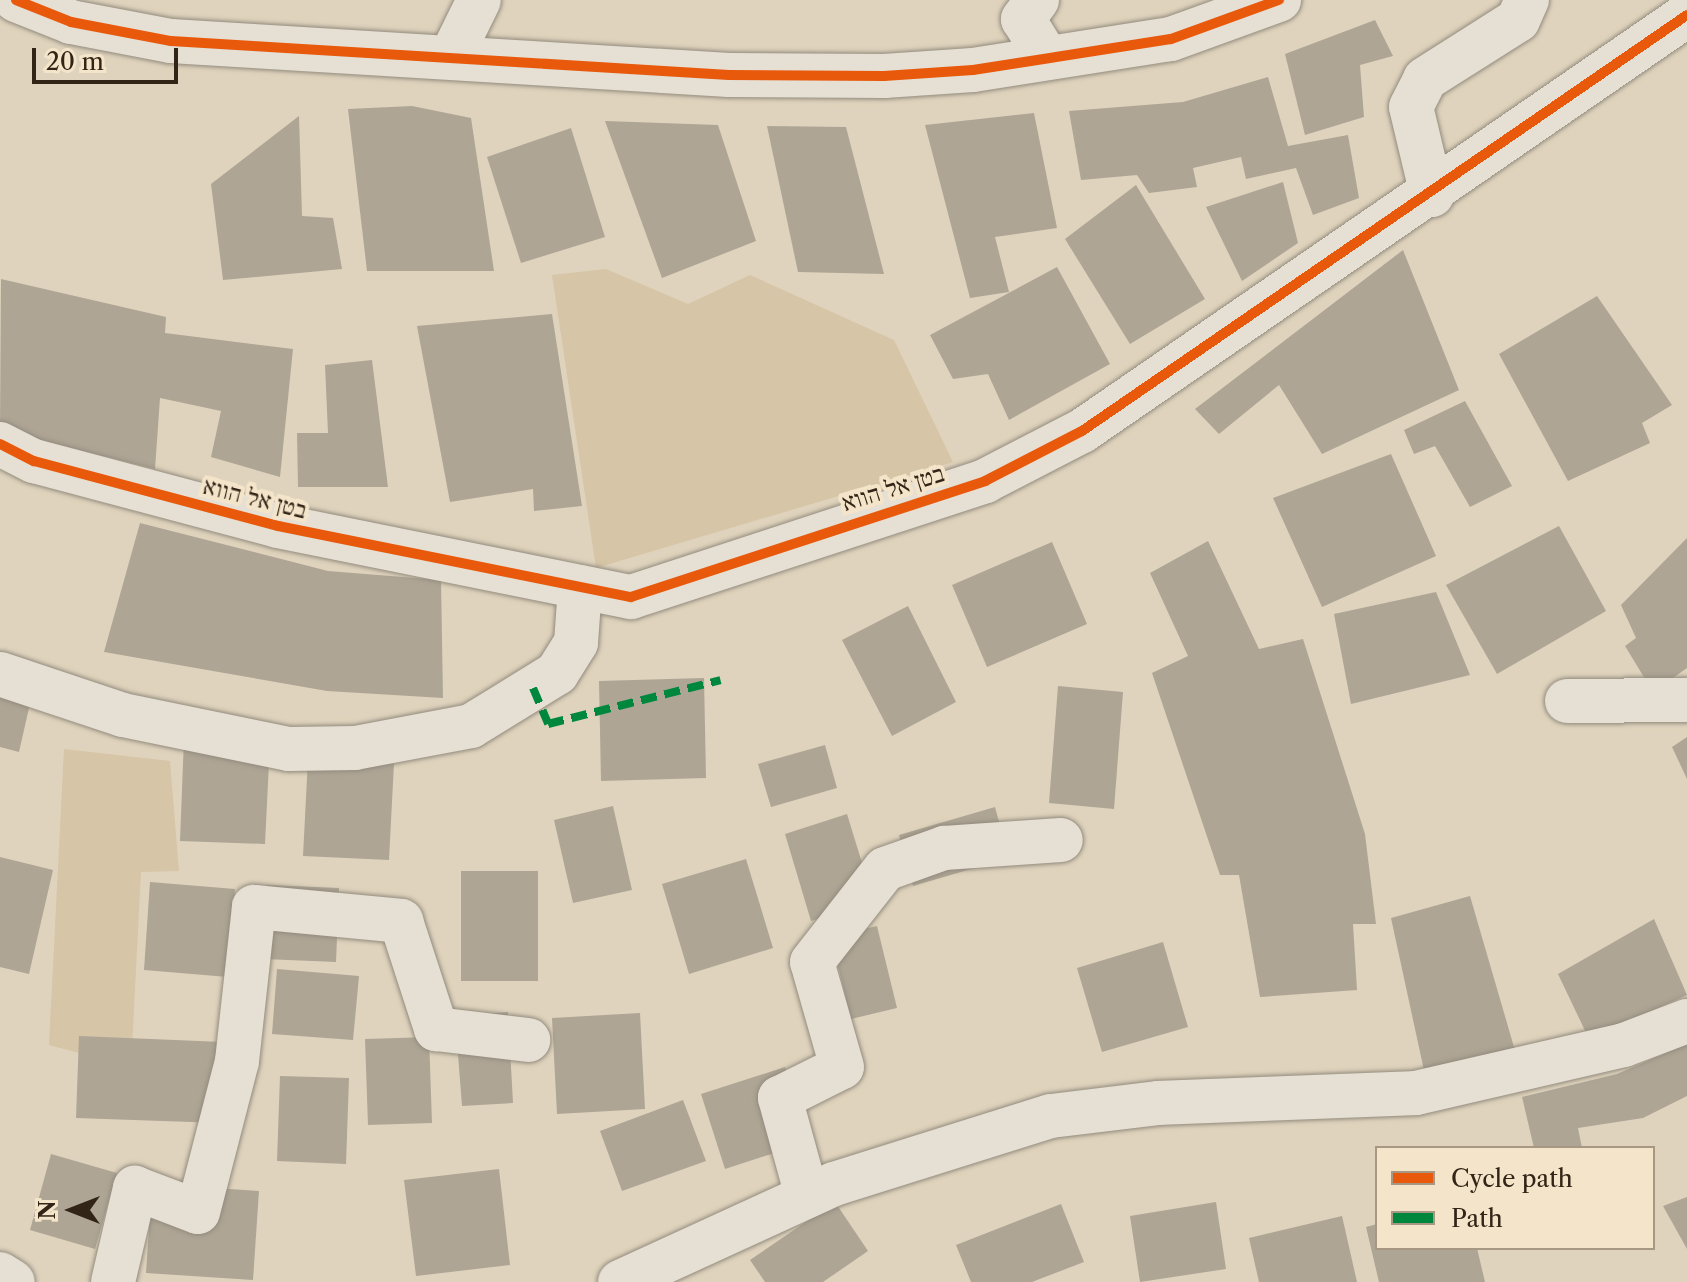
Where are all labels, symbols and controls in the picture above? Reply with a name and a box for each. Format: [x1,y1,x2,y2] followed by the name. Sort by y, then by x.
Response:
[36,32,182,82] scale bar
[46,47,104,76] text: 20 m
[838,459,948,517] street label: בטן אל הווא
[200,471,310,525] street label: בטן אל הווא
[1375,1146,1655,1250] legend
[1451,1164,1573,1193] text: Cycle path
[32,1170,112,1250] north arrow
[34,1200,61,1220] text: N
[1451,1204,1503,1233] text: Path

